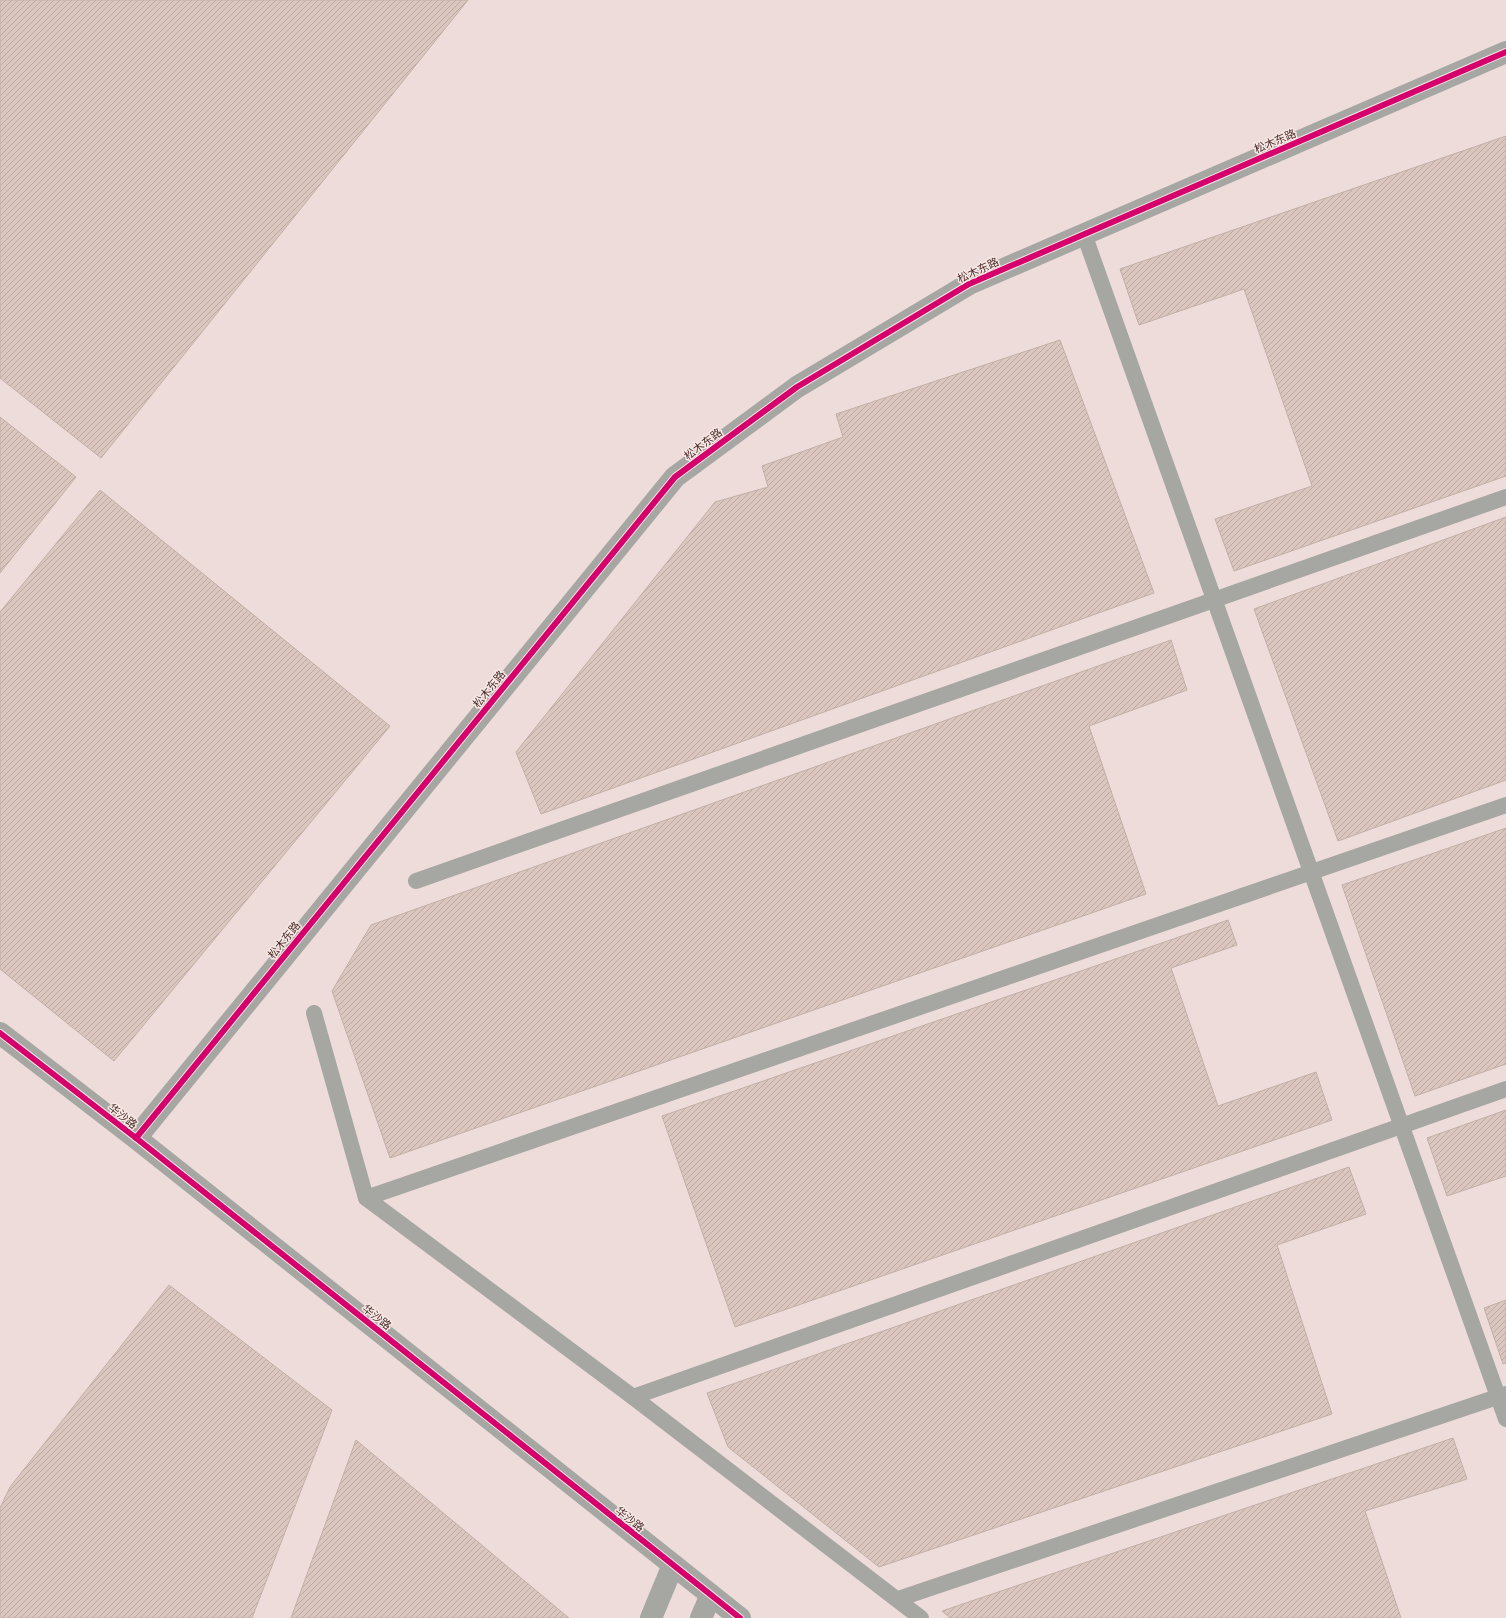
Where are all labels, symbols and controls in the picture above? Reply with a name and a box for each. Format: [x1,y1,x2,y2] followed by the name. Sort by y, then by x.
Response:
[1252,127,1298,155] street label: 松木东路
[956,255,1000,285] street label: 松木东路
[682,426,724,462] street label: 松木东路
[470,668,508,710] street label: 松木东路
[265,919,303,961] street label: 松木东路
[106,1101,140,1131] street label: 华沙路
[360,1302,394,1332] street label: 华沙路
[613,1504,647,1534] street label: 华沙路

